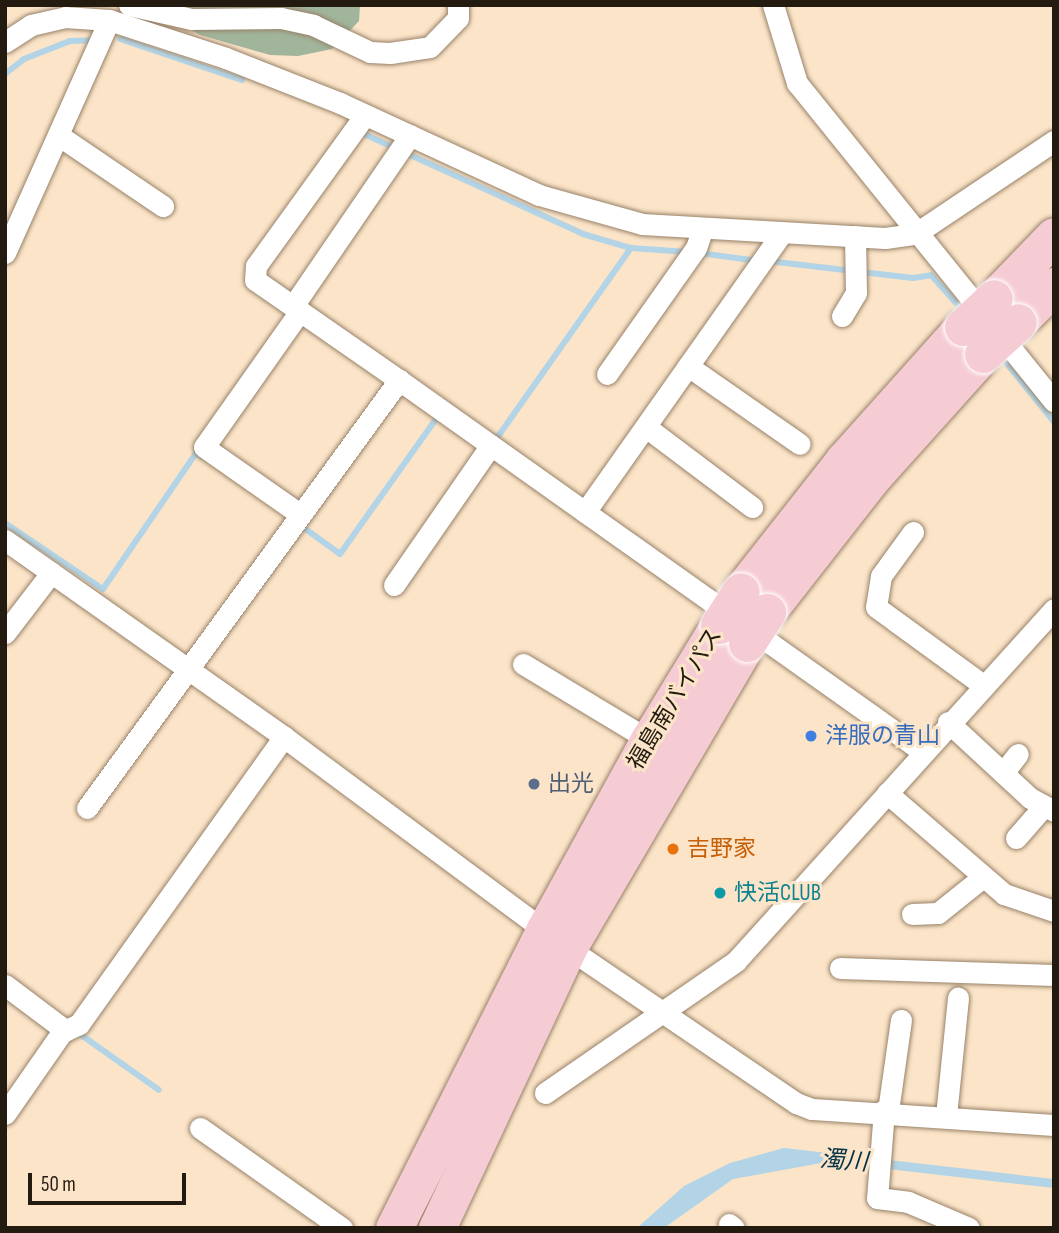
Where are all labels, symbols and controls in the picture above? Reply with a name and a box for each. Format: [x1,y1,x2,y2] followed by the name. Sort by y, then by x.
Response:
[622,623,728,775] street label: 福島南バイパス
[825,722,940,750] place label: 洋服の青山
[803,728,819,744] marker: 洋服の青山
[548,770,594,798] place label: 出光
[526,776,542,792] marker: 出光
[687,835,756,863] place label: 吉野家
[665,841,681,857] marker: 吉野家
[734,879,821,907] place label: 快活CLUB
[712,885,728,901] marker: 快活CLUB
[819,1145,869,1177] water label: 濁川
[32,1160,189,1204] scale bar
[41,1172,76,1197] text: 50 m

